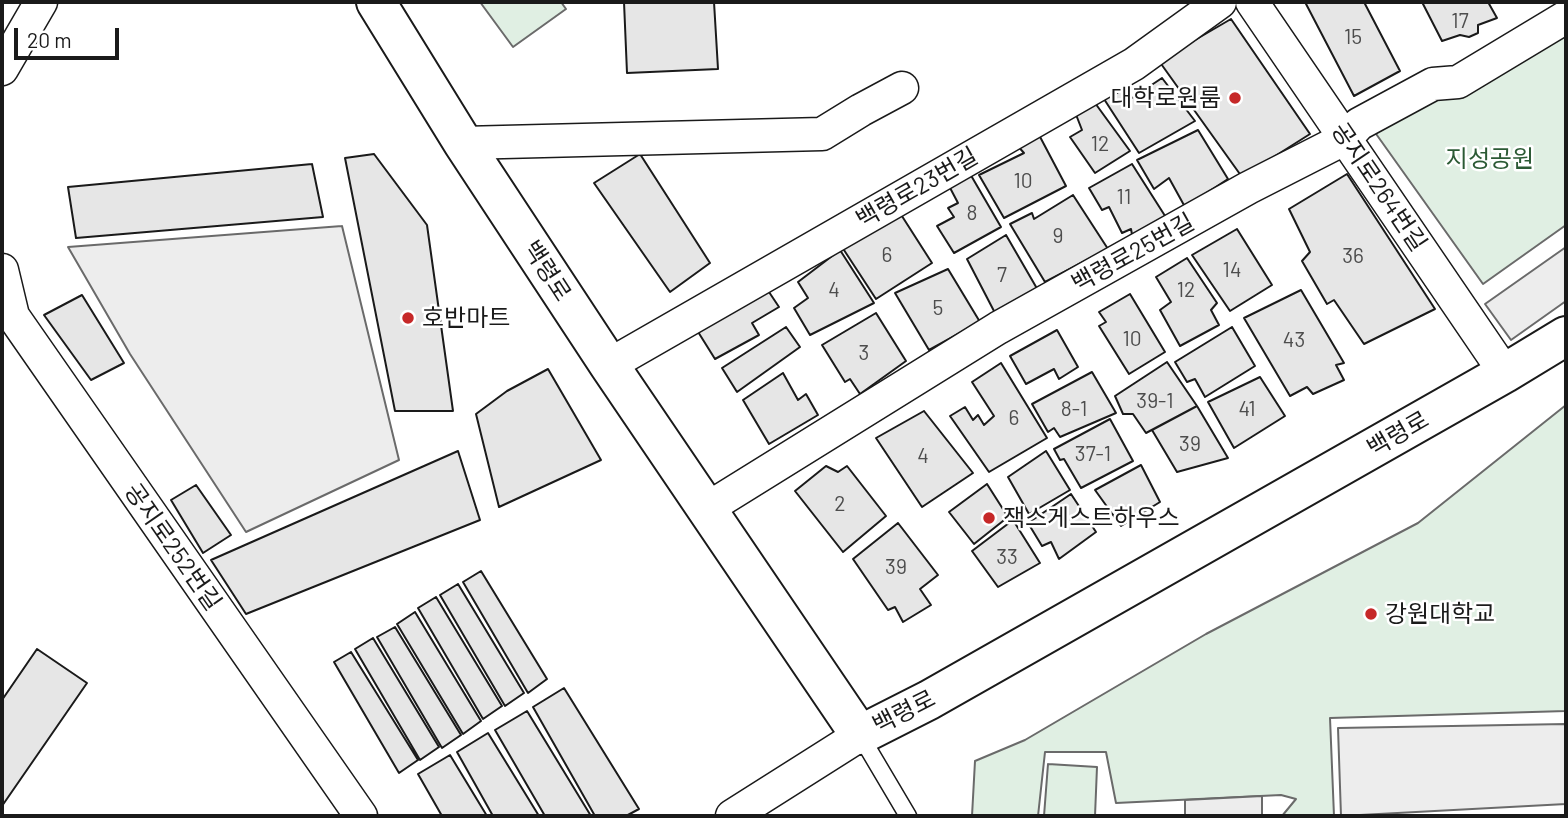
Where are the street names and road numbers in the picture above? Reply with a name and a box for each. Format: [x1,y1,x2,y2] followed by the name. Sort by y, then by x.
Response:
[1325,117,1433,257] street label: 공지로264번길
[851,142,983,234] street label: 백령로23번길
[1067,208,1199,298] street label: 백령로25번길
[517,235,577,307] street label: 백령로
[1362,405,1434,463] street label: 백령로
[119,478,227,616] street label: 공지로252번길
[868,684,940,740] street label: 백령로

